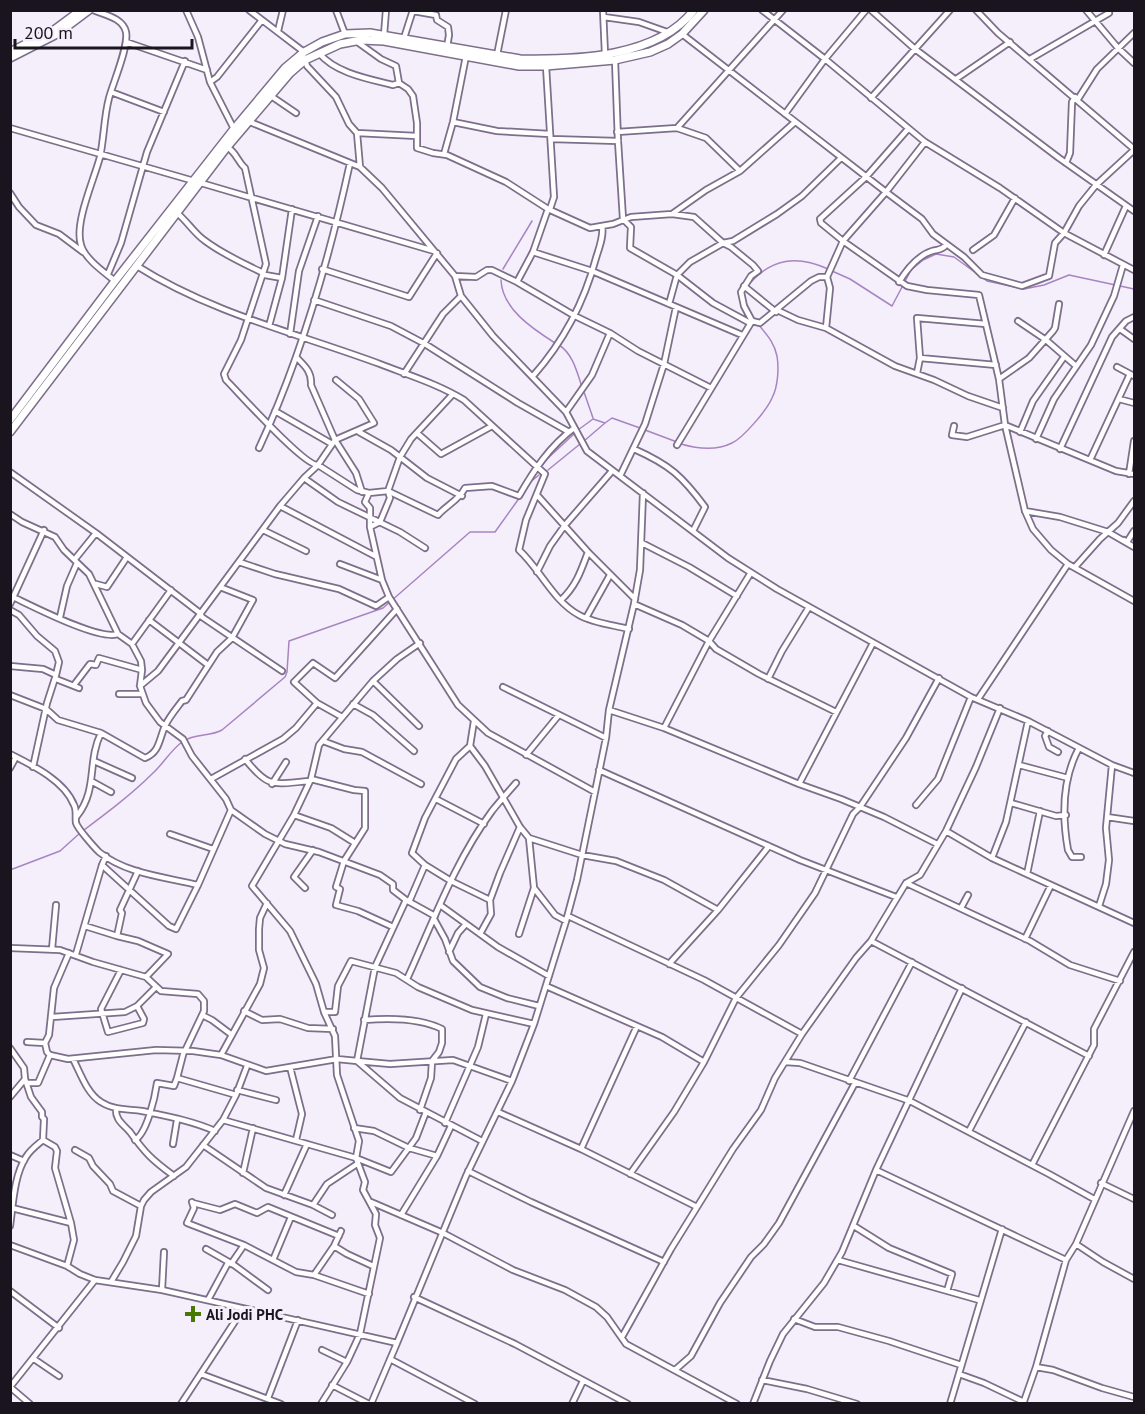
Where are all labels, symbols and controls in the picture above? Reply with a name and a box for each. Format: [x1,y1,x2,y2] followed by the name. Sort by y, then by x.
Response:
[15,12,192,50] scale bar
[24,21,73,44] text: 200 m
[184,1305,202,1323] marker: Ali Jodi PHC
[206,1305,284,1324] place label: Ali Jodi PHC

